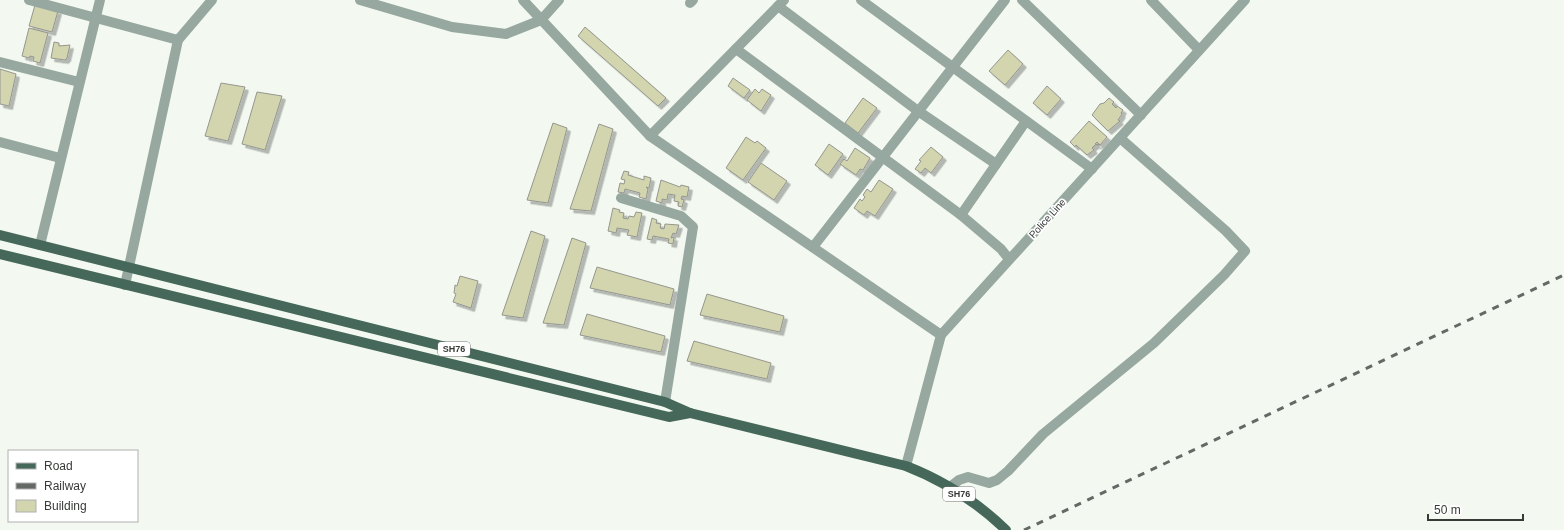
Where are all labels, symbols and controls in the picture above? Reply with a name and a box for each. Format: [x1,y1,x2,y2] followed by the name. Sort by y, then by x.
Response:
[1027,196,1068,240] street label: Police Line
[438,342,470,356] road number: SH76
[8,450,138,522] legend
[44,459,73,473] text: Road
[44,479,86,493] text: Railway
[943,487,975,501] road number: SH76
[1428,496,1523,522] scale bar
[44,499,87,513] text: Building
[1434,503,1461,517] text: 50 m

